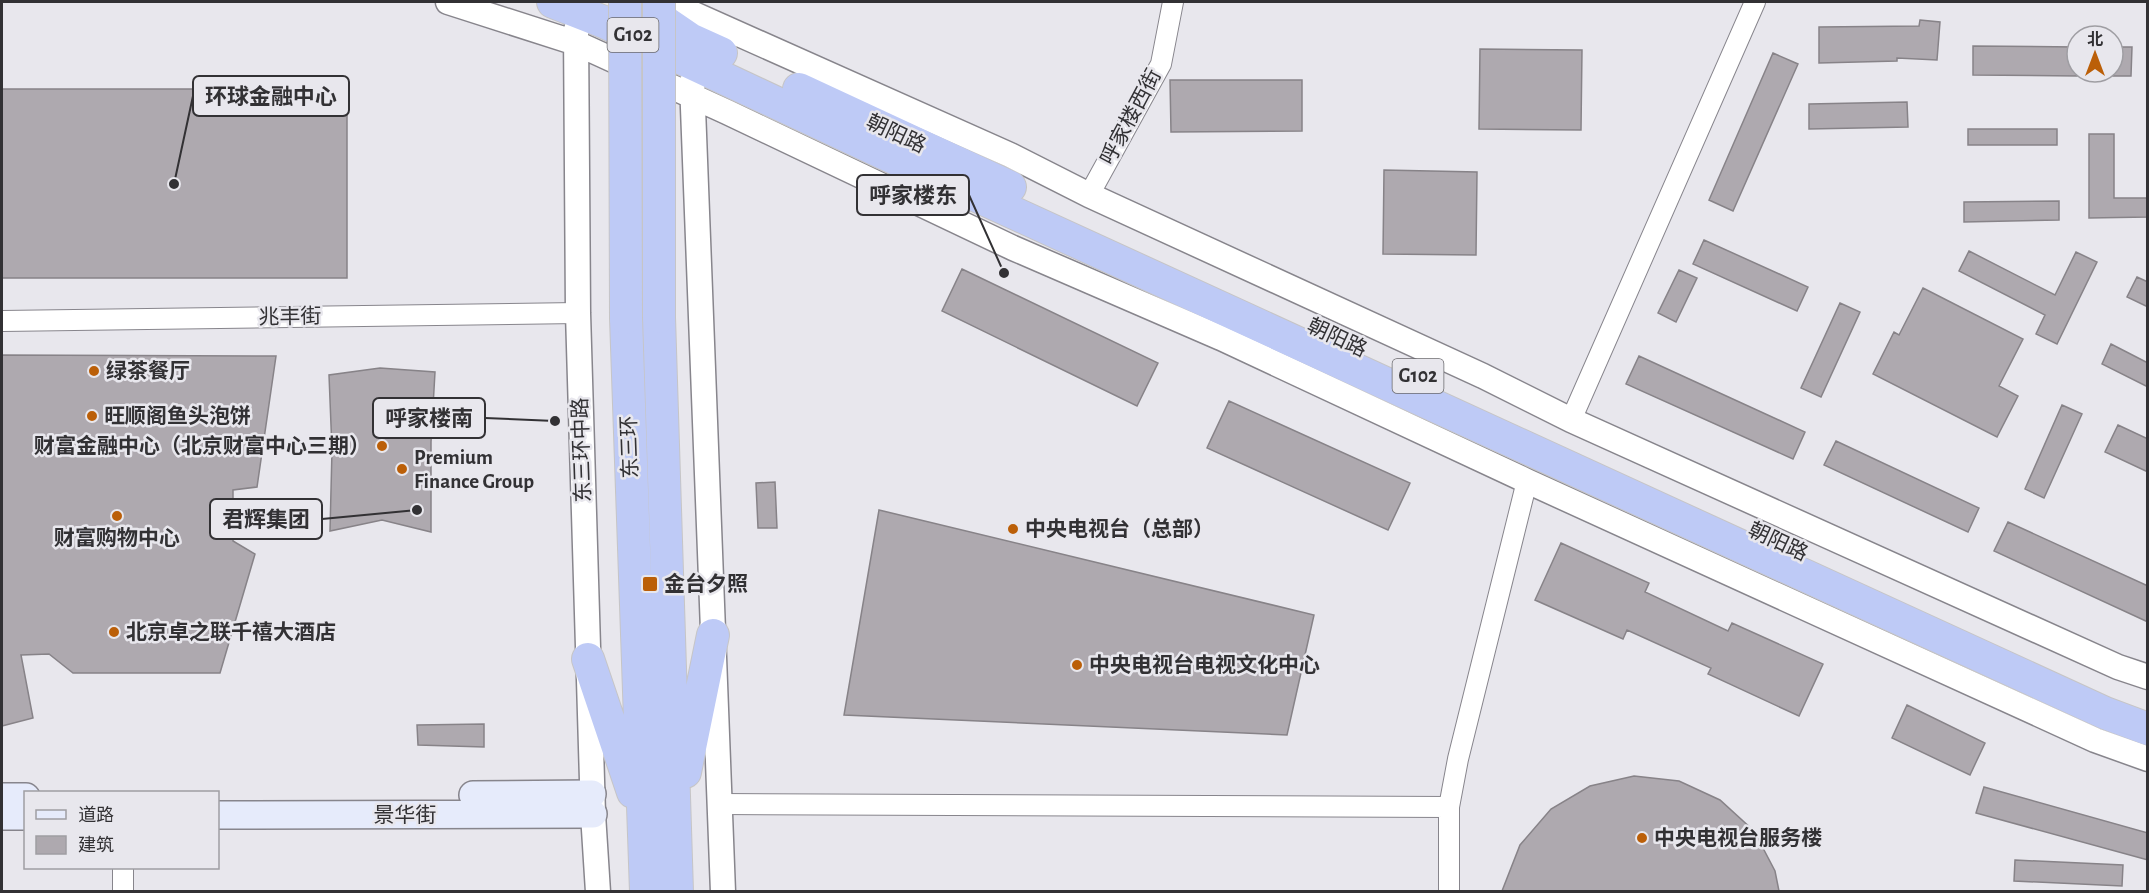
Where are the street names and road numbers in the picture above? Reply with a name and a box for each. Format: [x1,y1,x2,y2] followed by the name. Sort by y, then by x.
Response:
[608,18,658,52] road number: G102
[1096,65,1165,168] street label: 呼家楼西街
[863,110,929,157] street label: 朝阳路
[258,305,322,328] street label: 兆丰街
[1304,314,1370,361] street label: 朝阳路
[1392,359,1444,393] road number: G102
[569,397,594,503] street label: 东三环中路
[617,415,642,479] street label: 东三环
[1745,518,1811,565] street label: 朝阳路
[374,804,437,826] street label: 景华街

